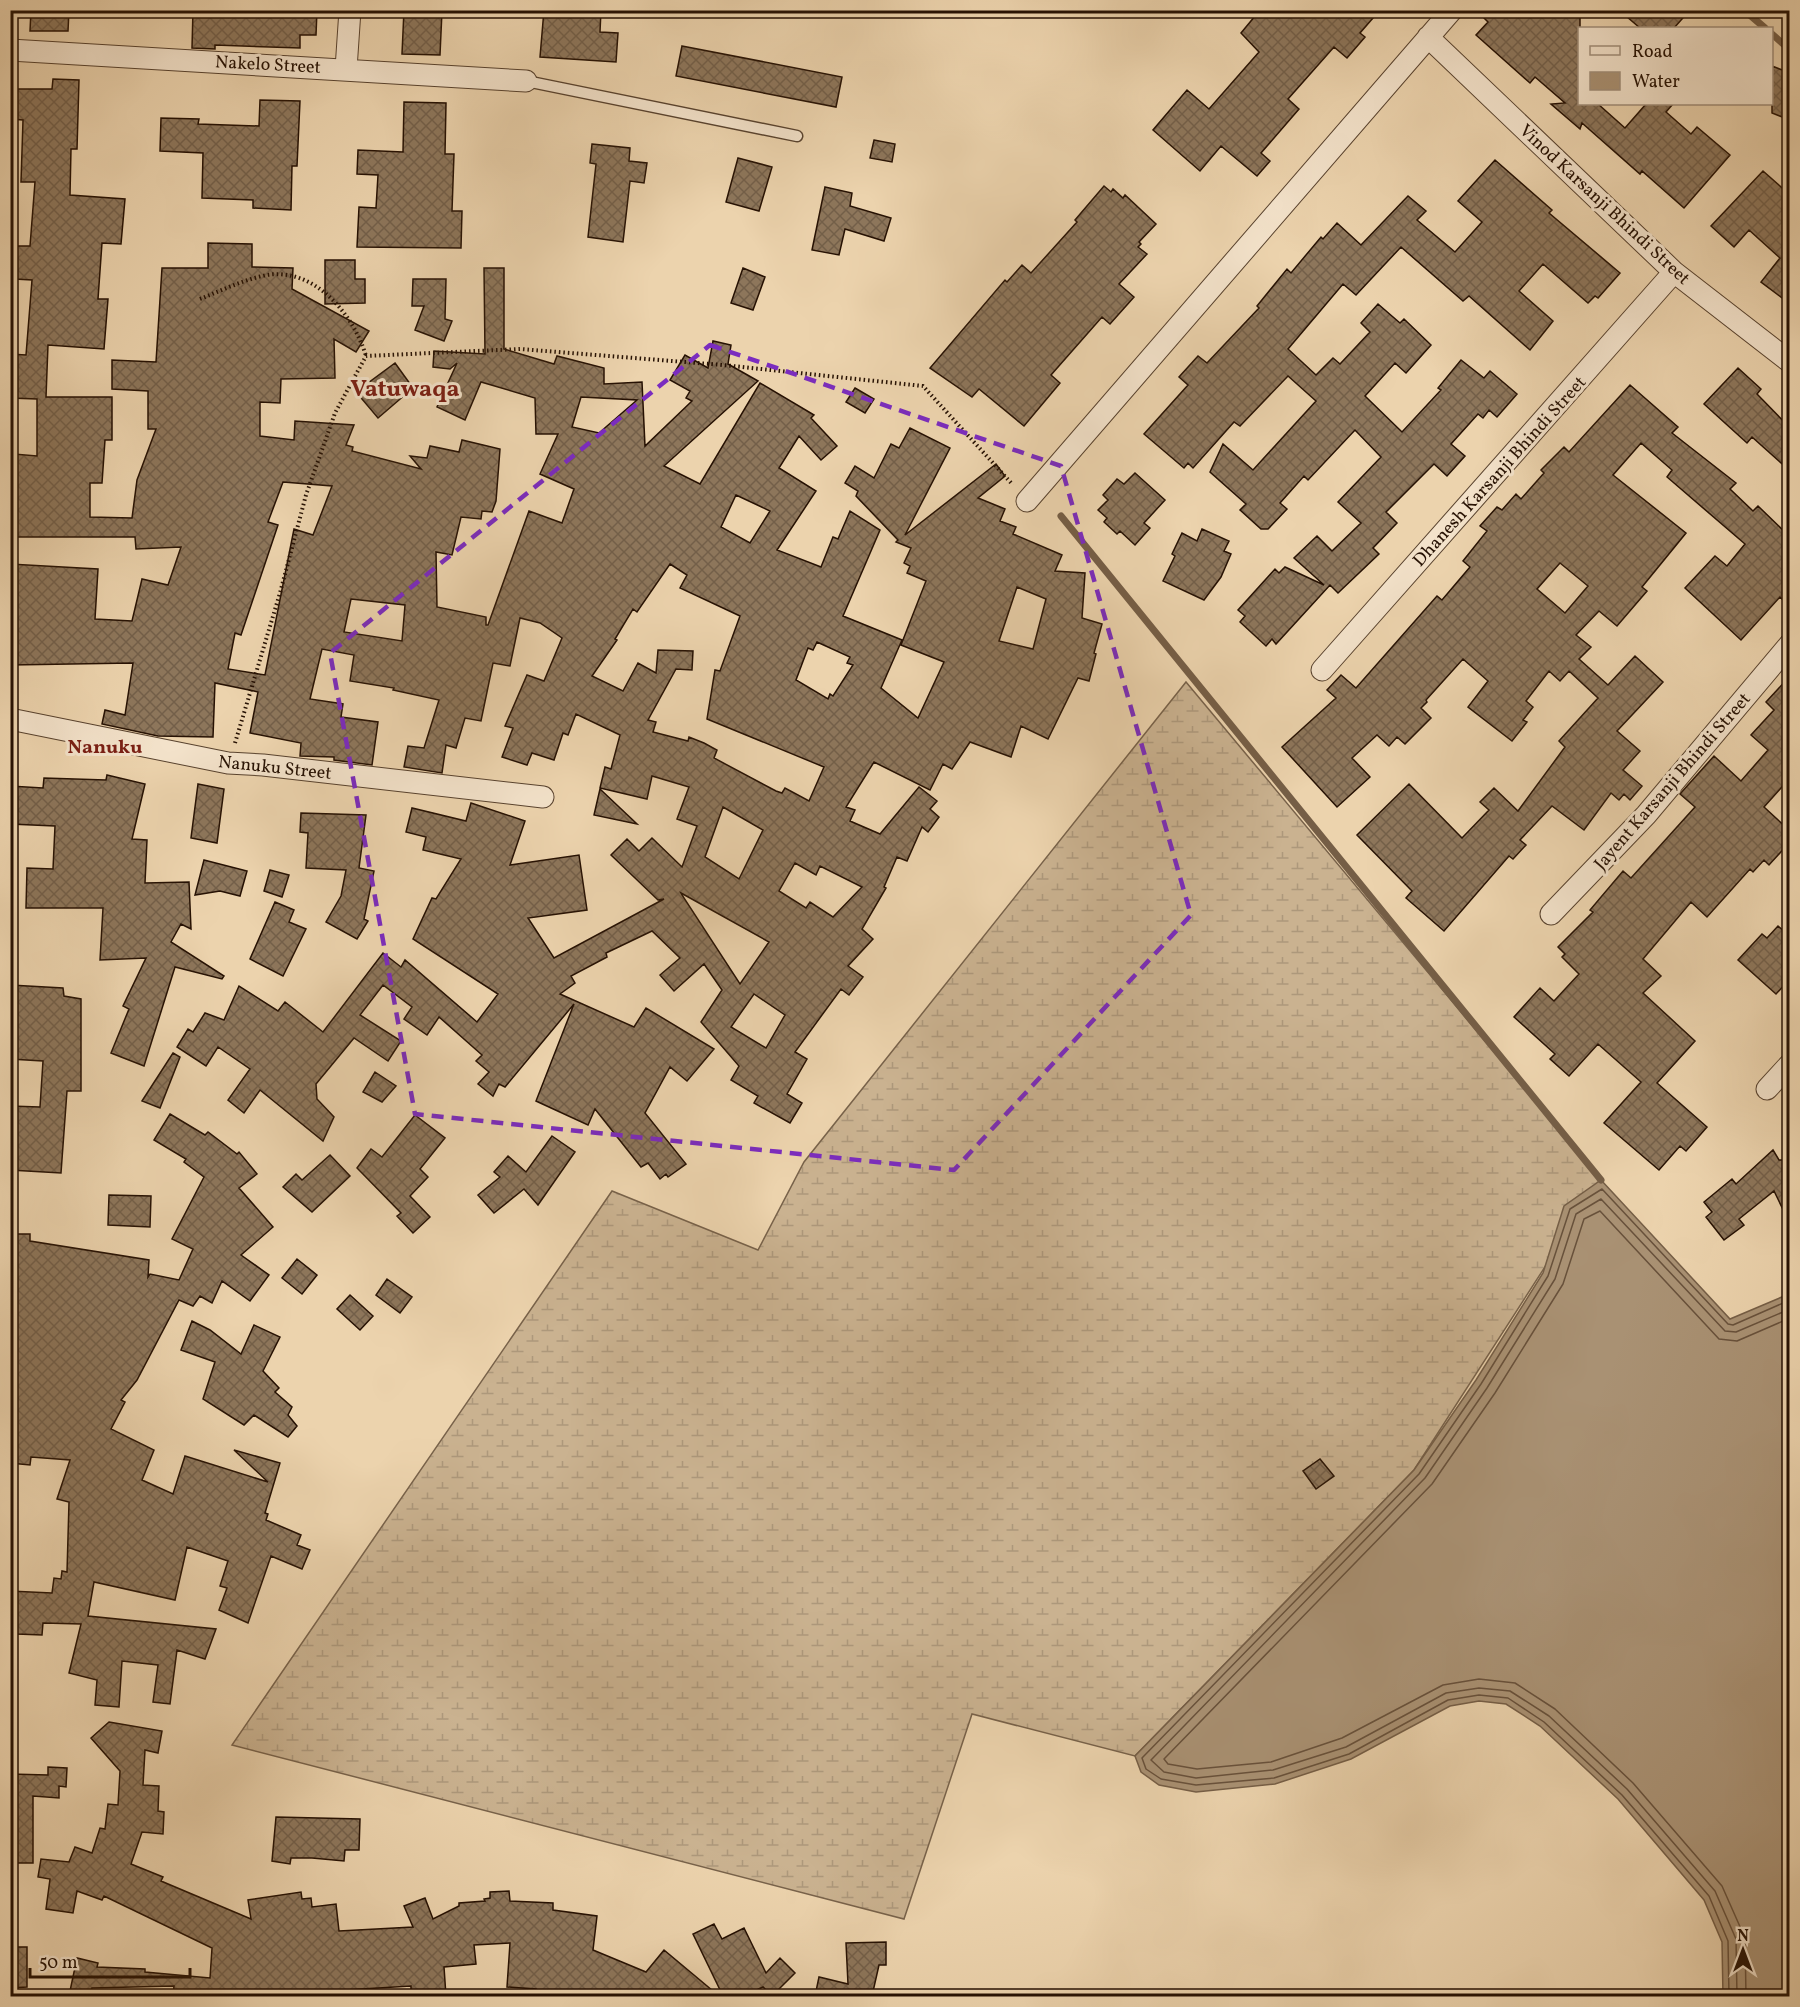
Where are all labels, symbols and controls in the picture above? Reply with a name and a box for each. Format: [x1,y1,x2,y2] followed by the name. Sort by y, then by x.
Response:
[1578,27,1773,105] legend
[1632,40,1673,65] text: Road
[214,50,322,81] street label: Nakelo Street
[1632,70,1680,95] text: Water
[1513,119,1695,291] street label: Vinod Karsanji Bhindi Street
[1408,371,1593,573] street label: Dhanesh Karsanji Bhindi Street
[350,373,460,407] district label: Vatuwaqa
[1589,688,1757,876] street label: Jayent Karsanji Bhindi Street
[68,734,142,762] district label: Nanuku
[217,750,333,787] street label: Nanuku Street
[1713,1920,1773,1980] north arrow
[1737,1926,1749,1948] text: N
[30,1941,190,1979] scale bar
[39,1951,78,1976] text: 50 m

